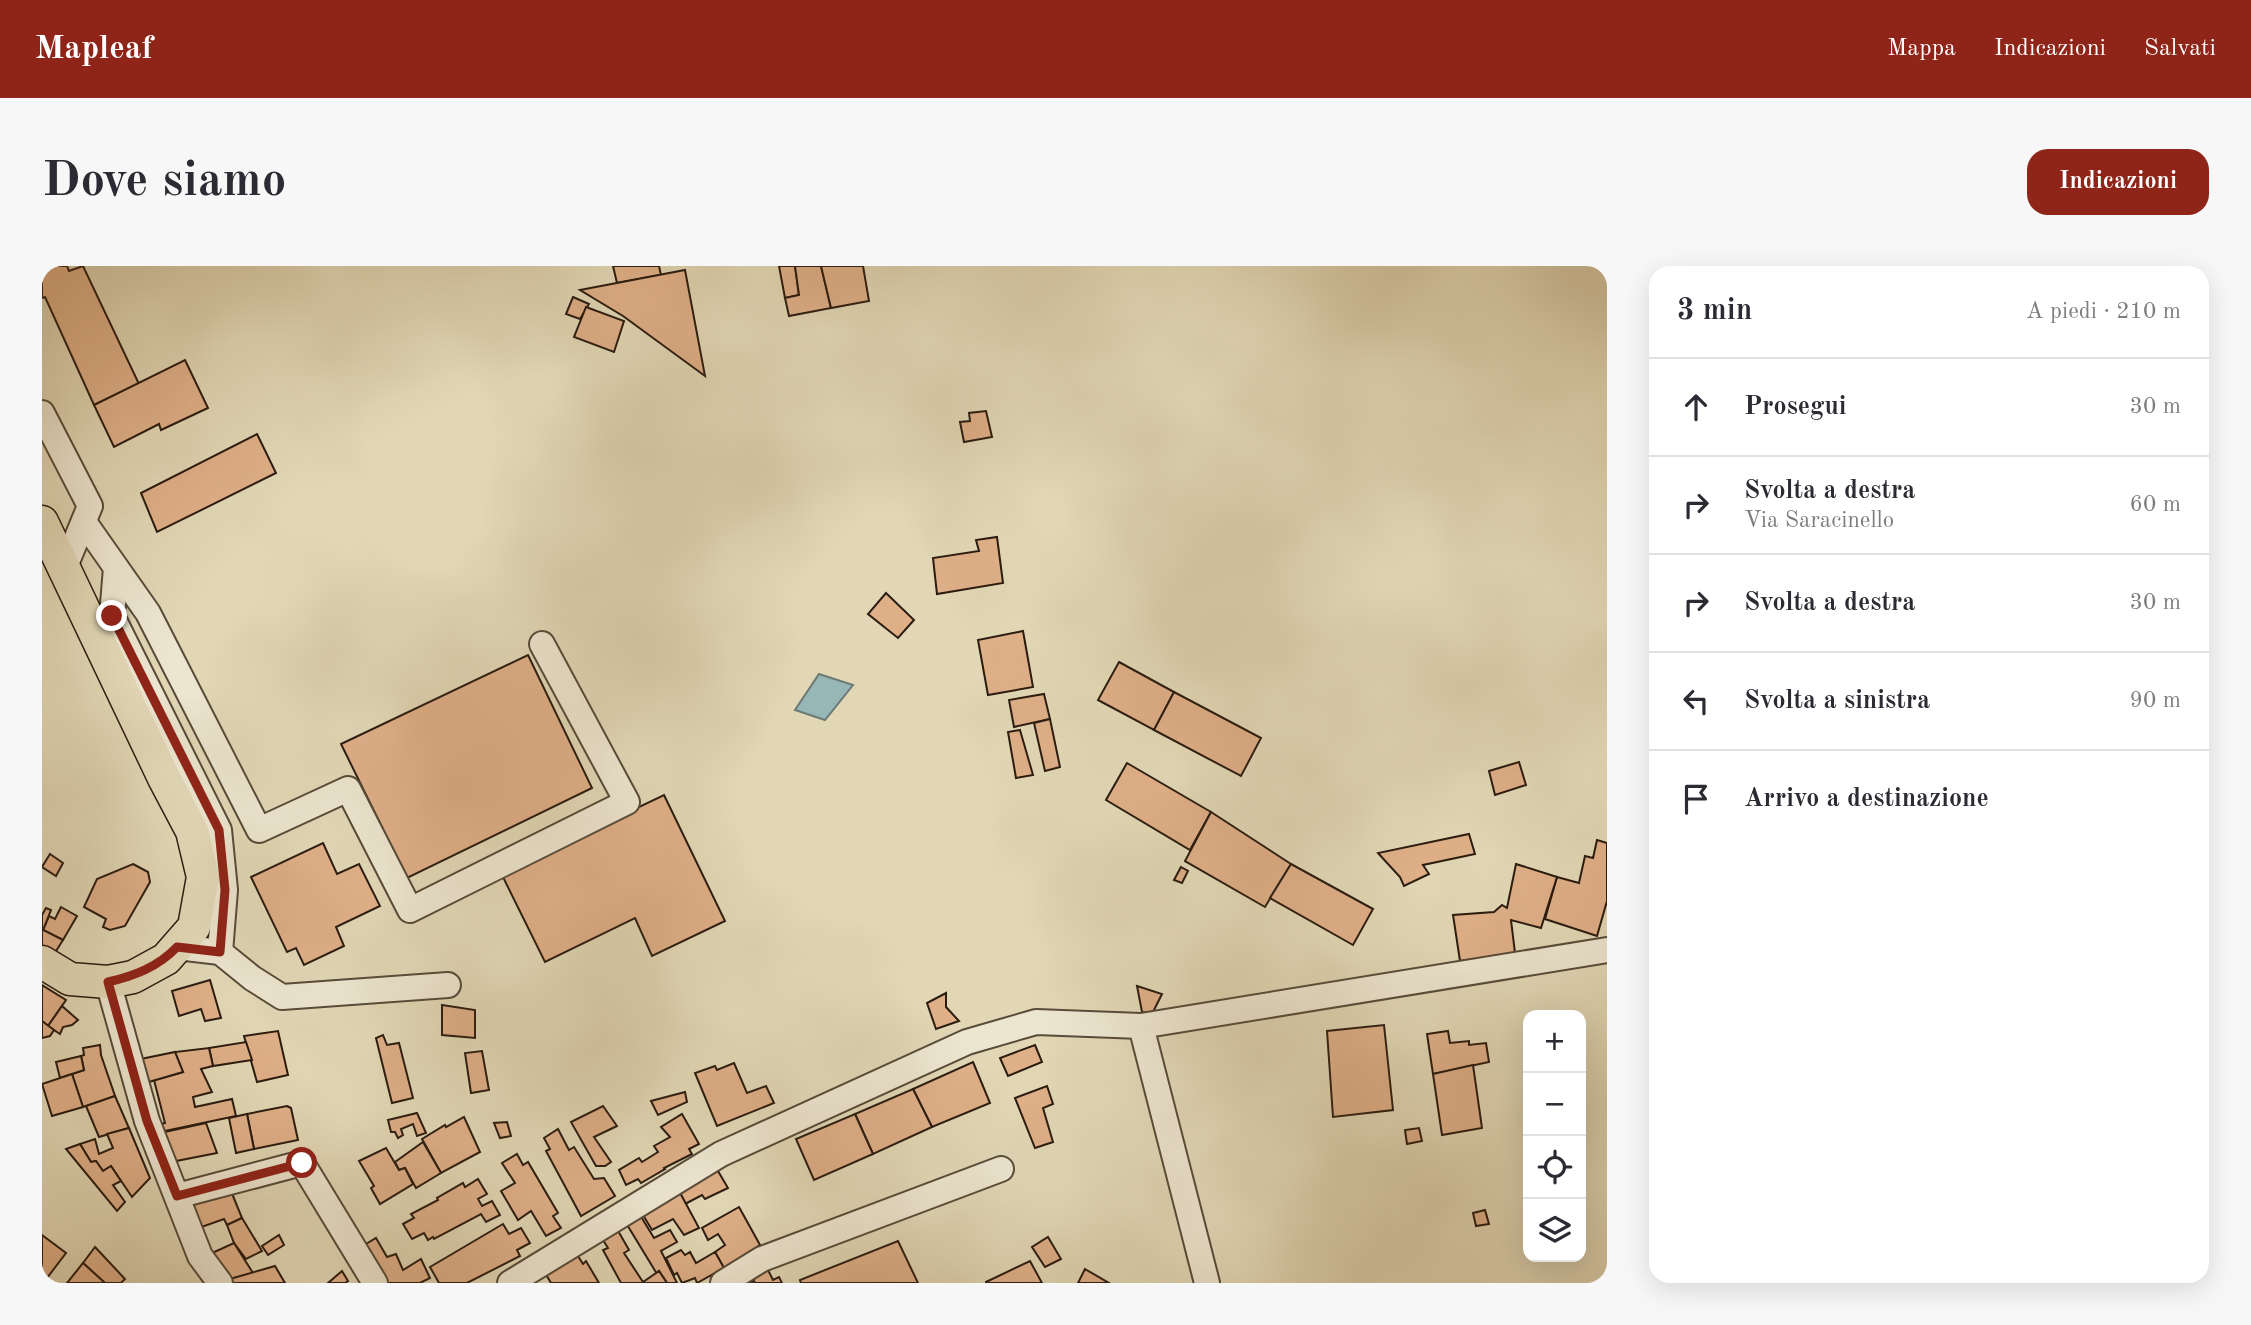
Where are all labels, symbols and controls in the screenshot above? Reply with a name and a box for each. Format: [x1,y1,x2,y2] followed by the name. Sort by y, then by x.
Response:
[35,33,153,66] text: Mapleaf
[1887,37,1956,61] text: Mappa
[1994,37,2106,61] text: Indicazioni
[2144,37,2216,61] text: Salvati
[2027,149,2209,215] button: Indicazioni
[42,158,287,207] text: Dove siamo
[1677,296,1752,326] text: 3 min
[2026,300,2181,323] text: A piedi · 210 m
[1677,388,1715,426] icon: ahead
[1744,394,1847,420] text: Prosegui
[2130,395,2181,418] text: 30 m
[1744,478,1915,504] text: Svolta a destra
[1677,486,1715,524] icon: right
[2130,493,2181,516] text: 60 m
[1744,509,1894,532] text: Via Saracinello
[1677,584,1715,622] icon: right
[1744,590,1915,616] text: Svolta a destra
[2130,591,2181,614] text: 30 m
[96,600,127,631] route end
[1677,682,1715,720] icon: left
[1744,688,1930,714] text: Svolta a sinistra
[2130,689,2181,712] text: 90 m
[1677,780,1715,818] icon: arrive
[1744,786,1989,812] text: Arrivo a destinazione
[1523,1010,1586,1262] map controls
[1523,1010,1586,1073] button: +
[1523,1073,1586,1136] button: −
[1523,1136,1586,1199] button: locate
[286,1147,317,1178] route start
[1523,1199,1586,1262] button: layers

